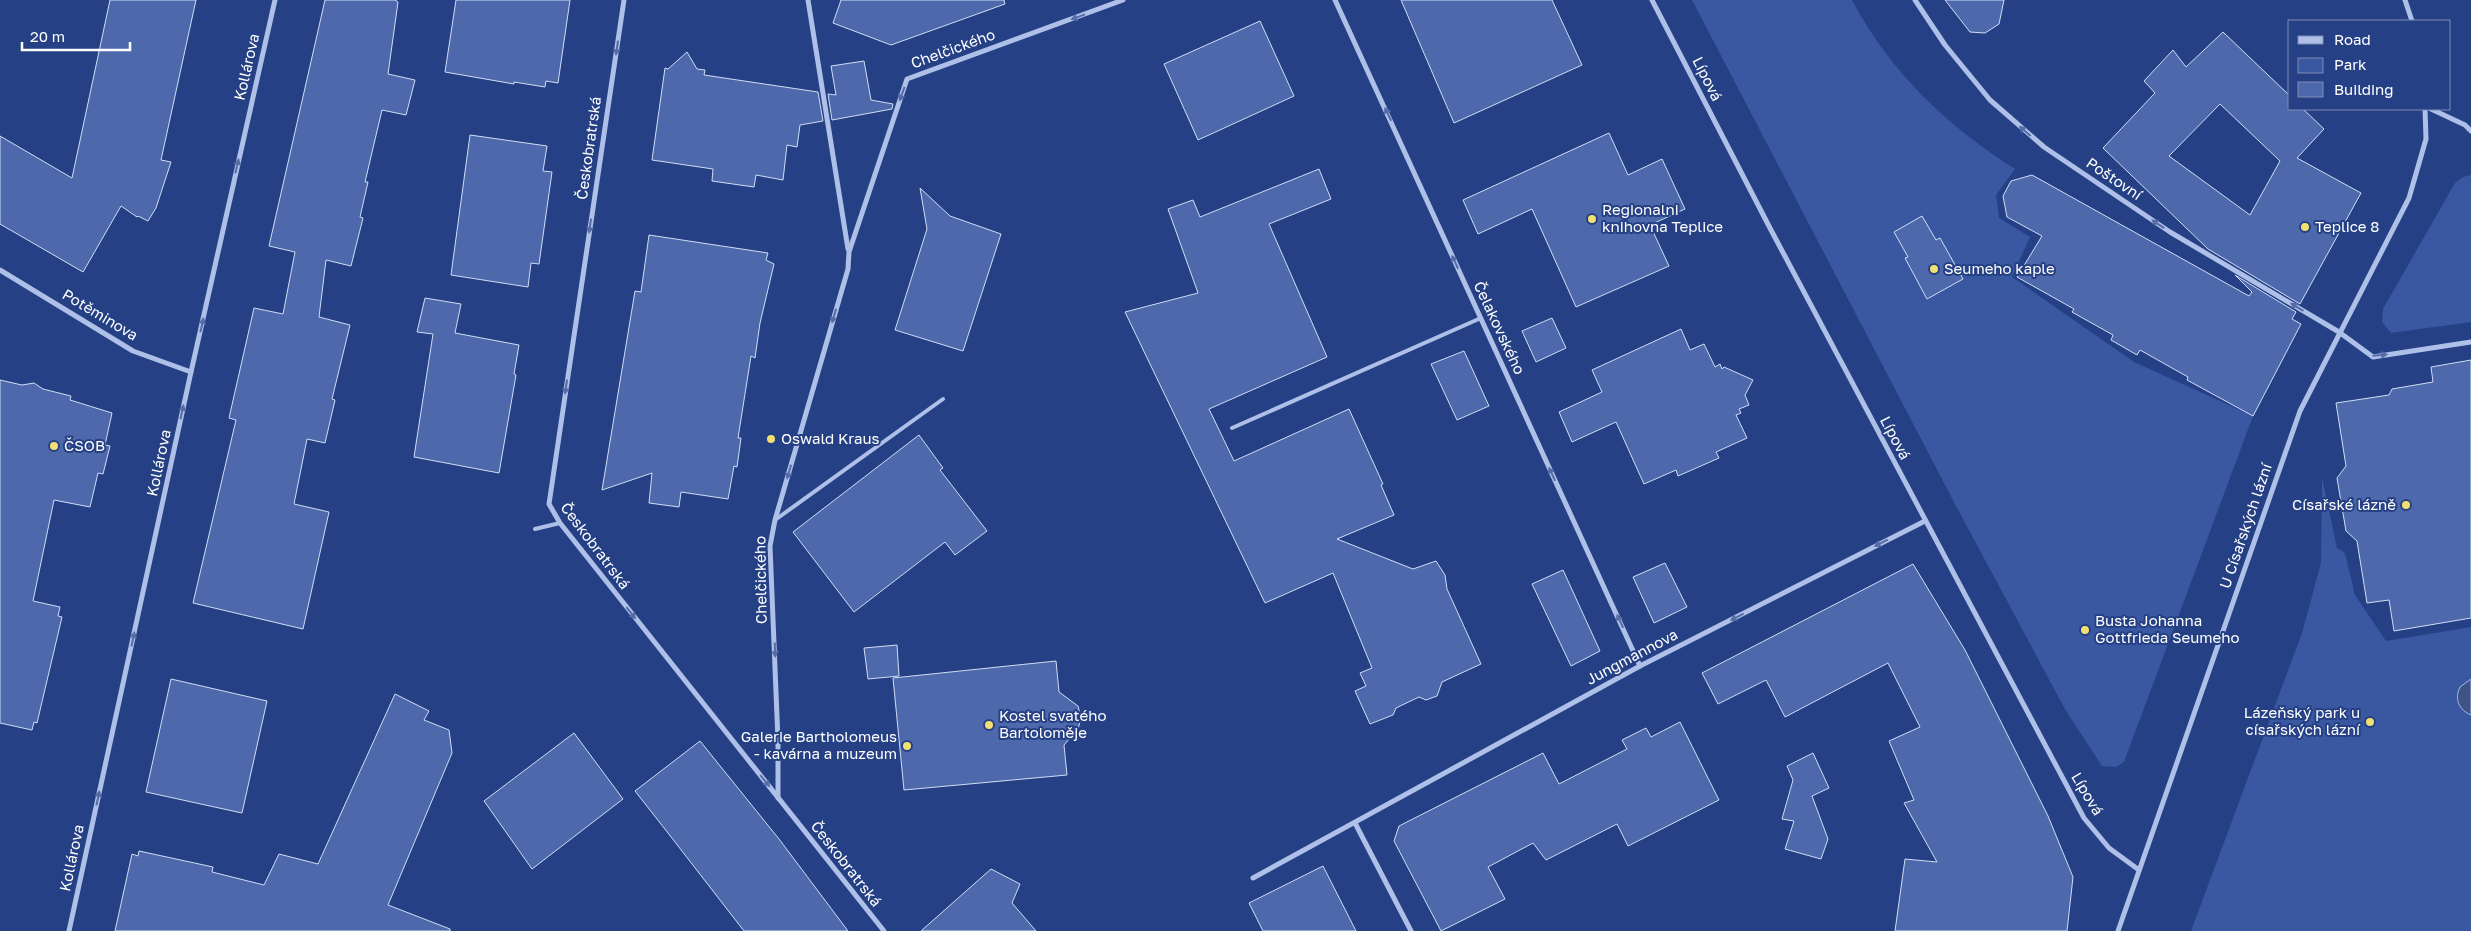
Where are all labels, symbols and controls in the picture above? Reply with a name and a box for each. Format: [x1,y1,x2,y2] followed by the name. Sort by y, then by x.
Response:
[1070,14,1085,21] one-way arrow
[22,20,130,52] scale bar
[2288,20,2451,110] legend
[908,25,997,72] street label: Chelčického
[30,27,65,45] text: 20 m
[2334,30,2371,48] text: Road
[230,32,262,102] street label: Kollárova
[613,41,621,57] one-way arrow
[1689,54,1727,104] street label: Lípová
[2334,55,2367,73] text: Park
[2334,80,2394,98] text: Building
[898,87,906,102] one-way arrow
[572,95,604,201] street label: Českobratrská
[1383,107,1391,121] one-way arrow
[2019,125,2032,136] one-way arrow
[2083,153,2147,204] street label: Poštovní
[234,158,242,174] one-way arrow
[1602,200,1723,235] place label: Regionalni knihovna Teplice
[1586,213,1598,225] marker: Regionalni knihovna Teplice
[2315,217,2379,235] place label: Teplice 8
[586,219,594,235] one-way arrow
[2151,219,2165,229] one-way arrow
[2299,221,2311,233] marker: Teplice 8
[1451,255,1459,269] one-way arrow
[1944,259,2055,277] place label: Seumeho kaple
[1928,263,1940,275] marker: Seumeho kaple
[1471,278,1529,377] street label: Čelakovského
[59,285,142,344] street label: Potěminova
[2291,303,2304,312] one-way arrow
[830,309,838,324] one-way arrow
[198,317,206,332] one-way arrow
[2372,351,2388,359] one-way arrow
[562,379,570,395] one-way arrow
[179,404,187,420] one-way arrow
[1877,413,1915,462] street label: Lípová
[142,428,174,498] street label: Kollárova
[781,429,880,447] place label: Oswald Kraus
[765,433,777,445] marker: Oswald Kraus
[64,436,105,454] place label: ČSOB
[48,440,60,452] marker: ČSOB
[2215,460,2275,591] street label: U Císařských lázní
[784,465,792,480] one-way arrow
[1548,467,1556,481] one-way arrow
[2292,495,2396,513] place label: Císařské lázně
[557,498,634,592] street label: Českobratrská
[2400,499,2412,511] marker: Císařské lázně
[750,536,770,624] street label: Chelčického
[1874,539,1889,547] one-way arrow
[626,606,636,620] one-way arrow
[2095,611,2240,646] place label: Busta Johanna Gottfrieda Seumeho
[1729,613,1744,621] one-way arrow
[1615,614,1624,629] one-way arrow
[1583,624,1680,688] street label: Jungmannova
[2079,624,2091,636] marker: Busta Johanna Gottfrieda Seumeho
[129,632,137,647] one-way arrow
[772,642,780,658] one-way arrow
[2244,703,2361,738] place label: Lázeňský park u císařských lázní
[999,706,1106,741] place label: Kostel svatého Bartoloměje
[2364,716,2376,728] marker: Lázeňský park u císařských lázní
[983,719,995,731] marker: Kostel svatého Bartoloměje
[741,727,897,762] place label: Galerie Bartholomeus - kavárna a muzeum
[901,740,913,752] marker: Galerie Bartholomeus - kavárna a muzeum
[2068,769,2108,818] street label: Lípová
[759,775,770,788] one-way arrow
[94,790,102,805] one-way arrow
[808,817,886,910] street label: Českobratrská
[55,823,87,893] street label: Kollárova

